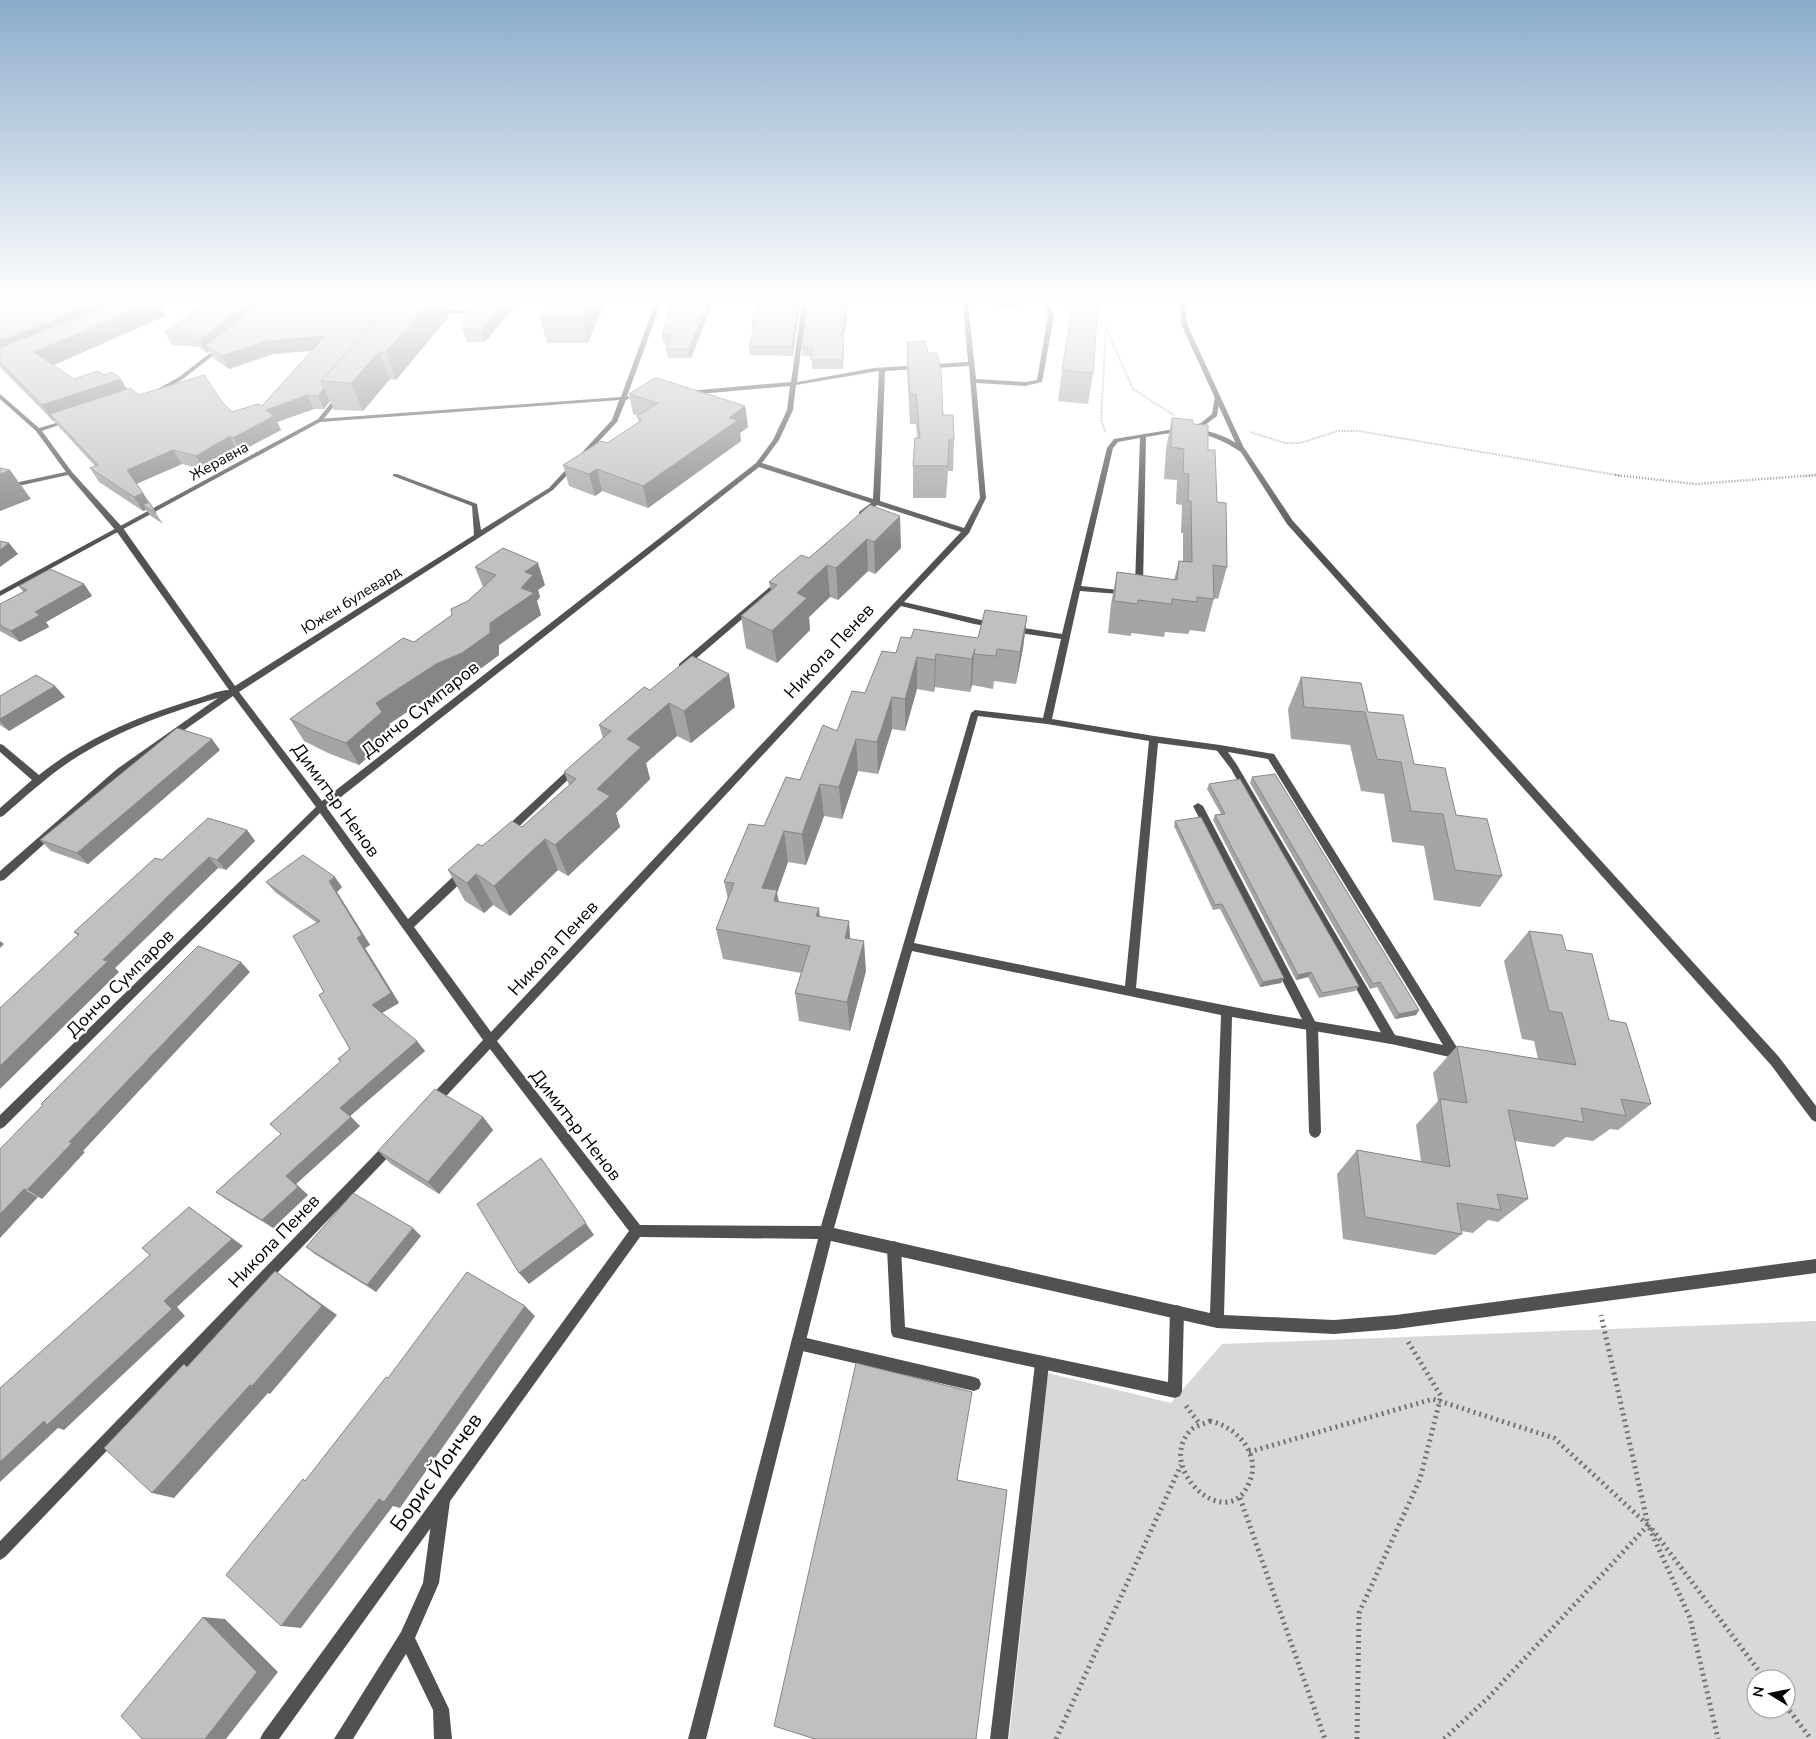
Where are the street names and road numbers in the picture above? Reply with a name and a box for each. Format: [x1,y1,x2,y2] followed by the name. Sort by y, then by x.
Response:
[186,437,252,485] street label: Жеравна
[297,561,405,639] street label: Южен булевард
[779,598,879,704] street label: Никола Пенев
[356,655,484,763] street label: Дончо Сумпаров
[286,738,386,862] street label: Димитър Ненов
[503,895,603,1001] street label: Никола Пенев
[61,924,179,1042] street label: Дончо Сумпаров
[525,1064,627,1186] street label: Димитър Ненов
[223,1189,325,1293] street label: Никола Пенев
[384,1407,488,1537] street label: Борис Йончев

